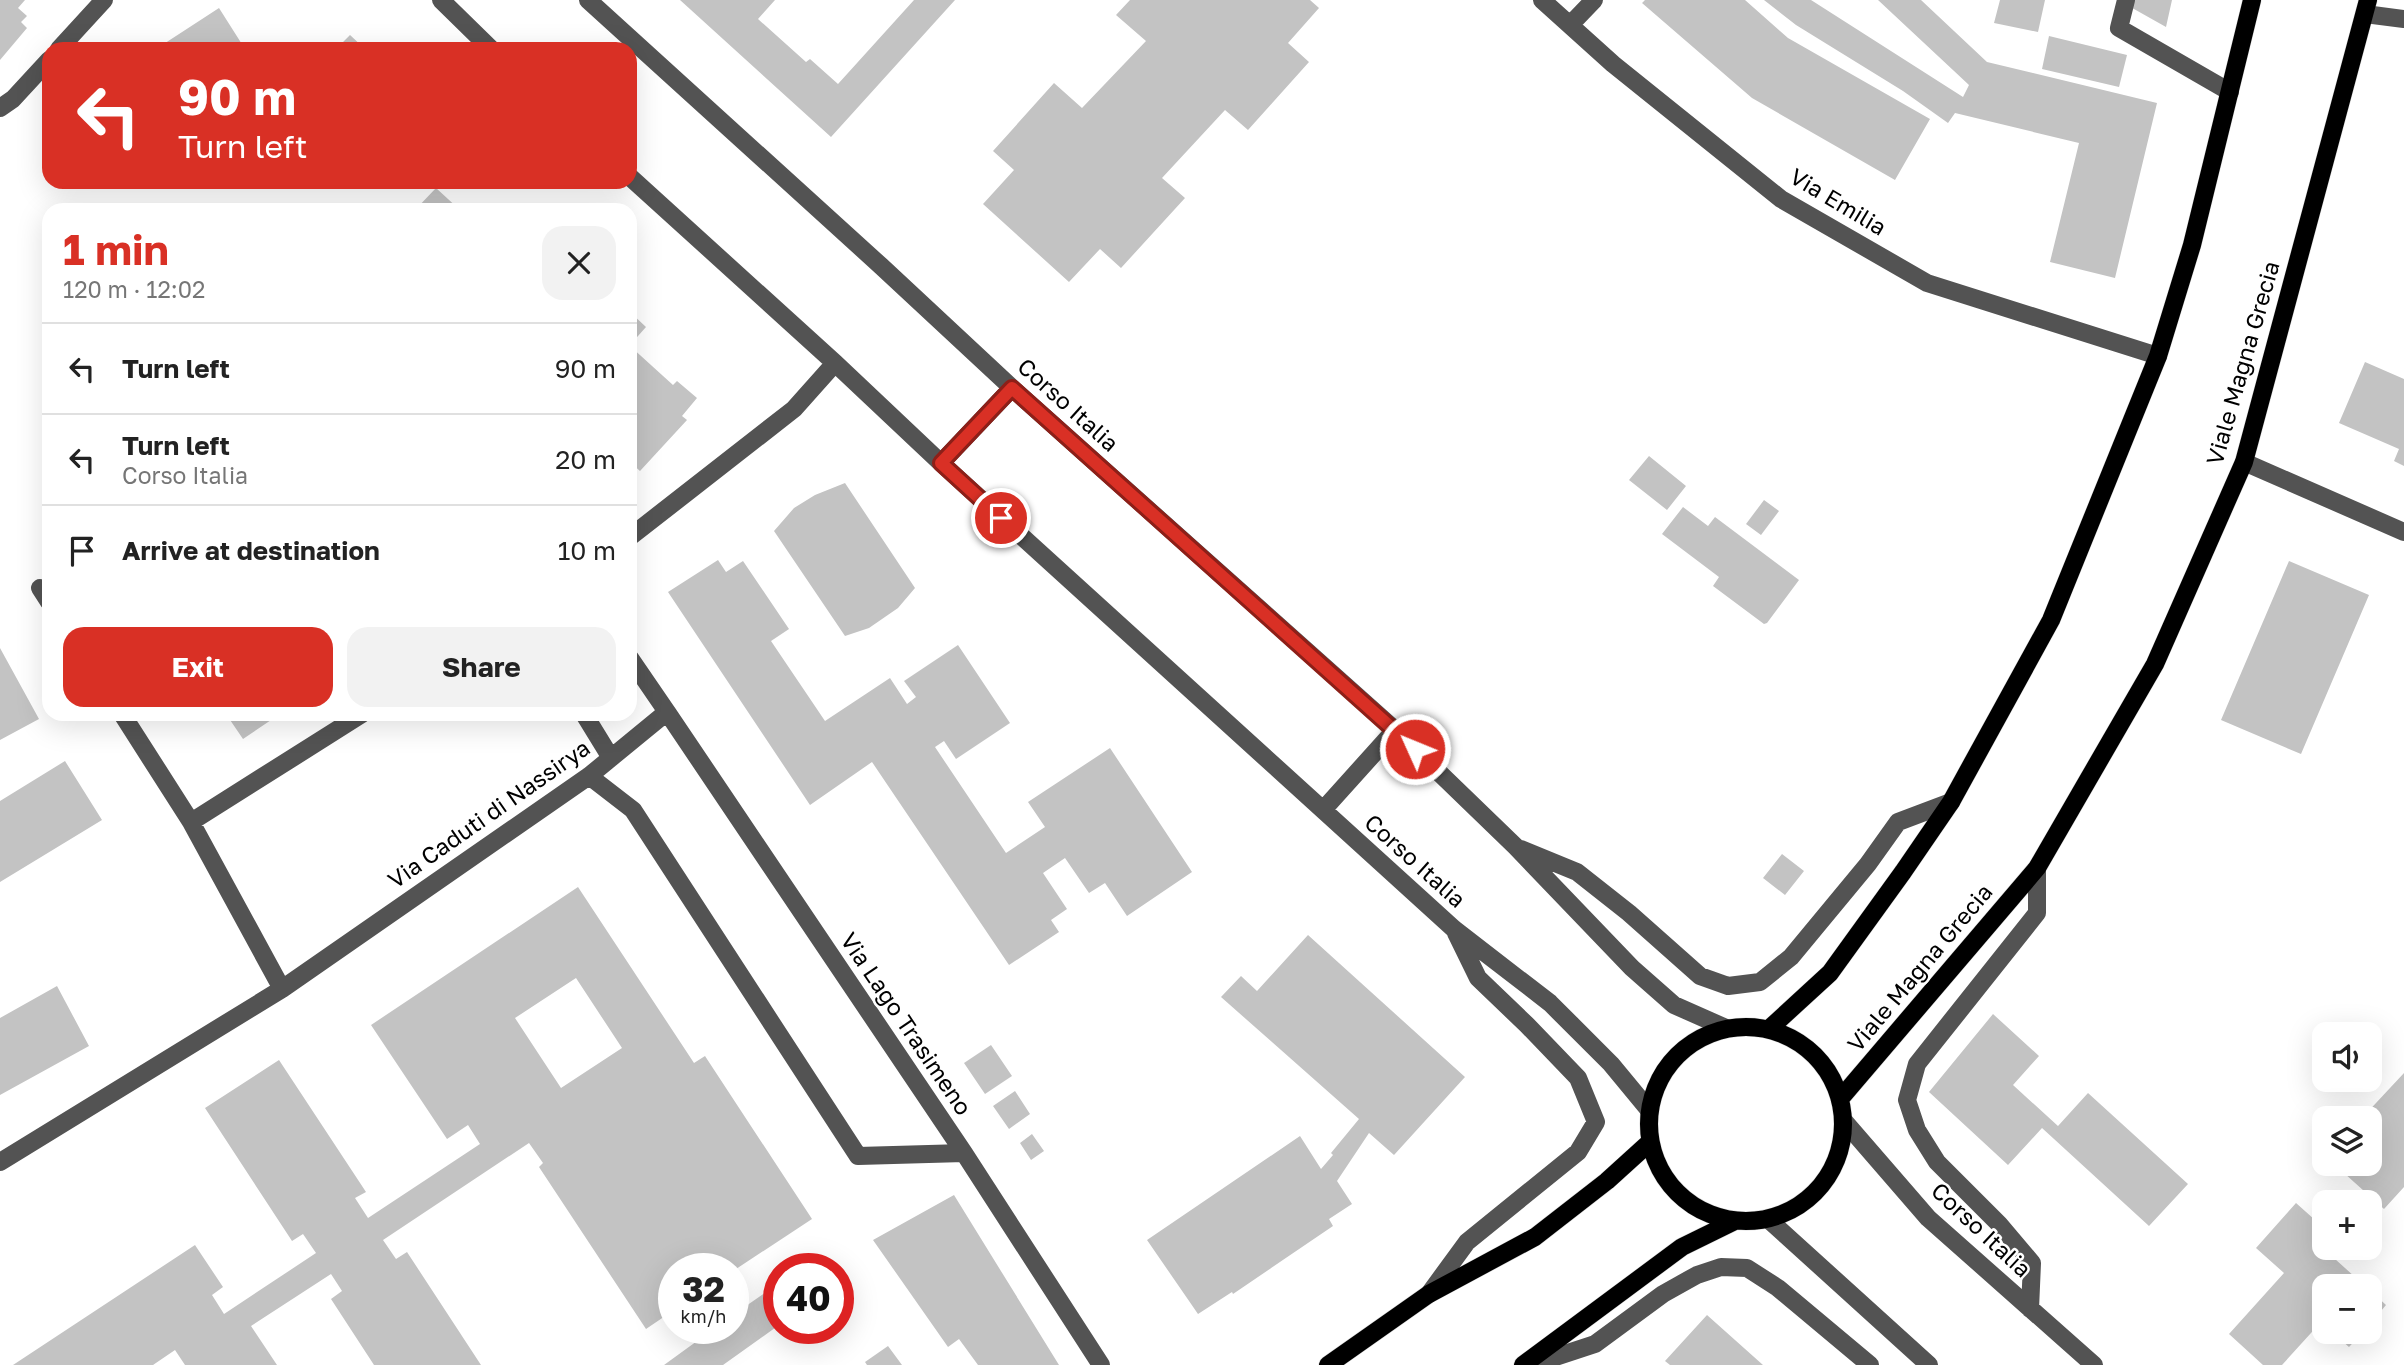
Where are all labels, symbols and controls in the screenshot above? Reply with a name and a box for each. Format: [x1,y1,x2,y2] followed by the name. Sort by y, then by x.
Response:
[178,67,296,126] text: 90 m
[63,70,154,161] icon: left
[178,127,307,165] text: Turn left
[1785,161,1892,241] street label: Via Emilia
[63,224,169,274] text: 1 min
[542,226,616,300] button: close
[2200,258,2285,468] street label: Viale Magna Grecia
[63,275,205,303] text: 120 m · 12:02
[63,350,101,388] icon: left
[1012,352,1125,457] street label: Corso Italia
[122,353,230,384] text: Turn left
[555,353,616,384] text: 90 m
[122,430,230,461] text: Turn left
[63,441,101,479] icon: left
[555,444,616,475] text: 20 m
[122,461,248,489] text: Corso Italia
[971,488,1031,548] pin
[982,499,1020,537] icon: arrive
[63,532,101,570] icon: arrive
[122,535,380,566] text: Arrive at destination
[558,535,616,566] text: 10 m
[63,627,333,707] button: Exit
[347,627,616,707] button: Share
[1378,712,1452,786] position arrow
[382,733,595,893] street label: Via Caduti di Nassirya
[1359,808,1472,913] street label: Corso Italia
[1841,878,1998,1057] street label: Viale Magna Grecia
[835,927,978,1120] street label: Via Lago Trasimeno
[2312,1022,2382,1344] map controls
[2312,1022,2382,1092] button: sound
[2312,1106,2382,1176] button: layers
[1926,1176,2037,1283] street label: Corso Italia
[2312,1190,2382,1260] button: +
[763,1253,854,1344] speed limit sign: 40
[682,1268,725,1310] text: 32
[2312,1274,2382,1344] button: −
[681,1305,726,1327] text: km/h

